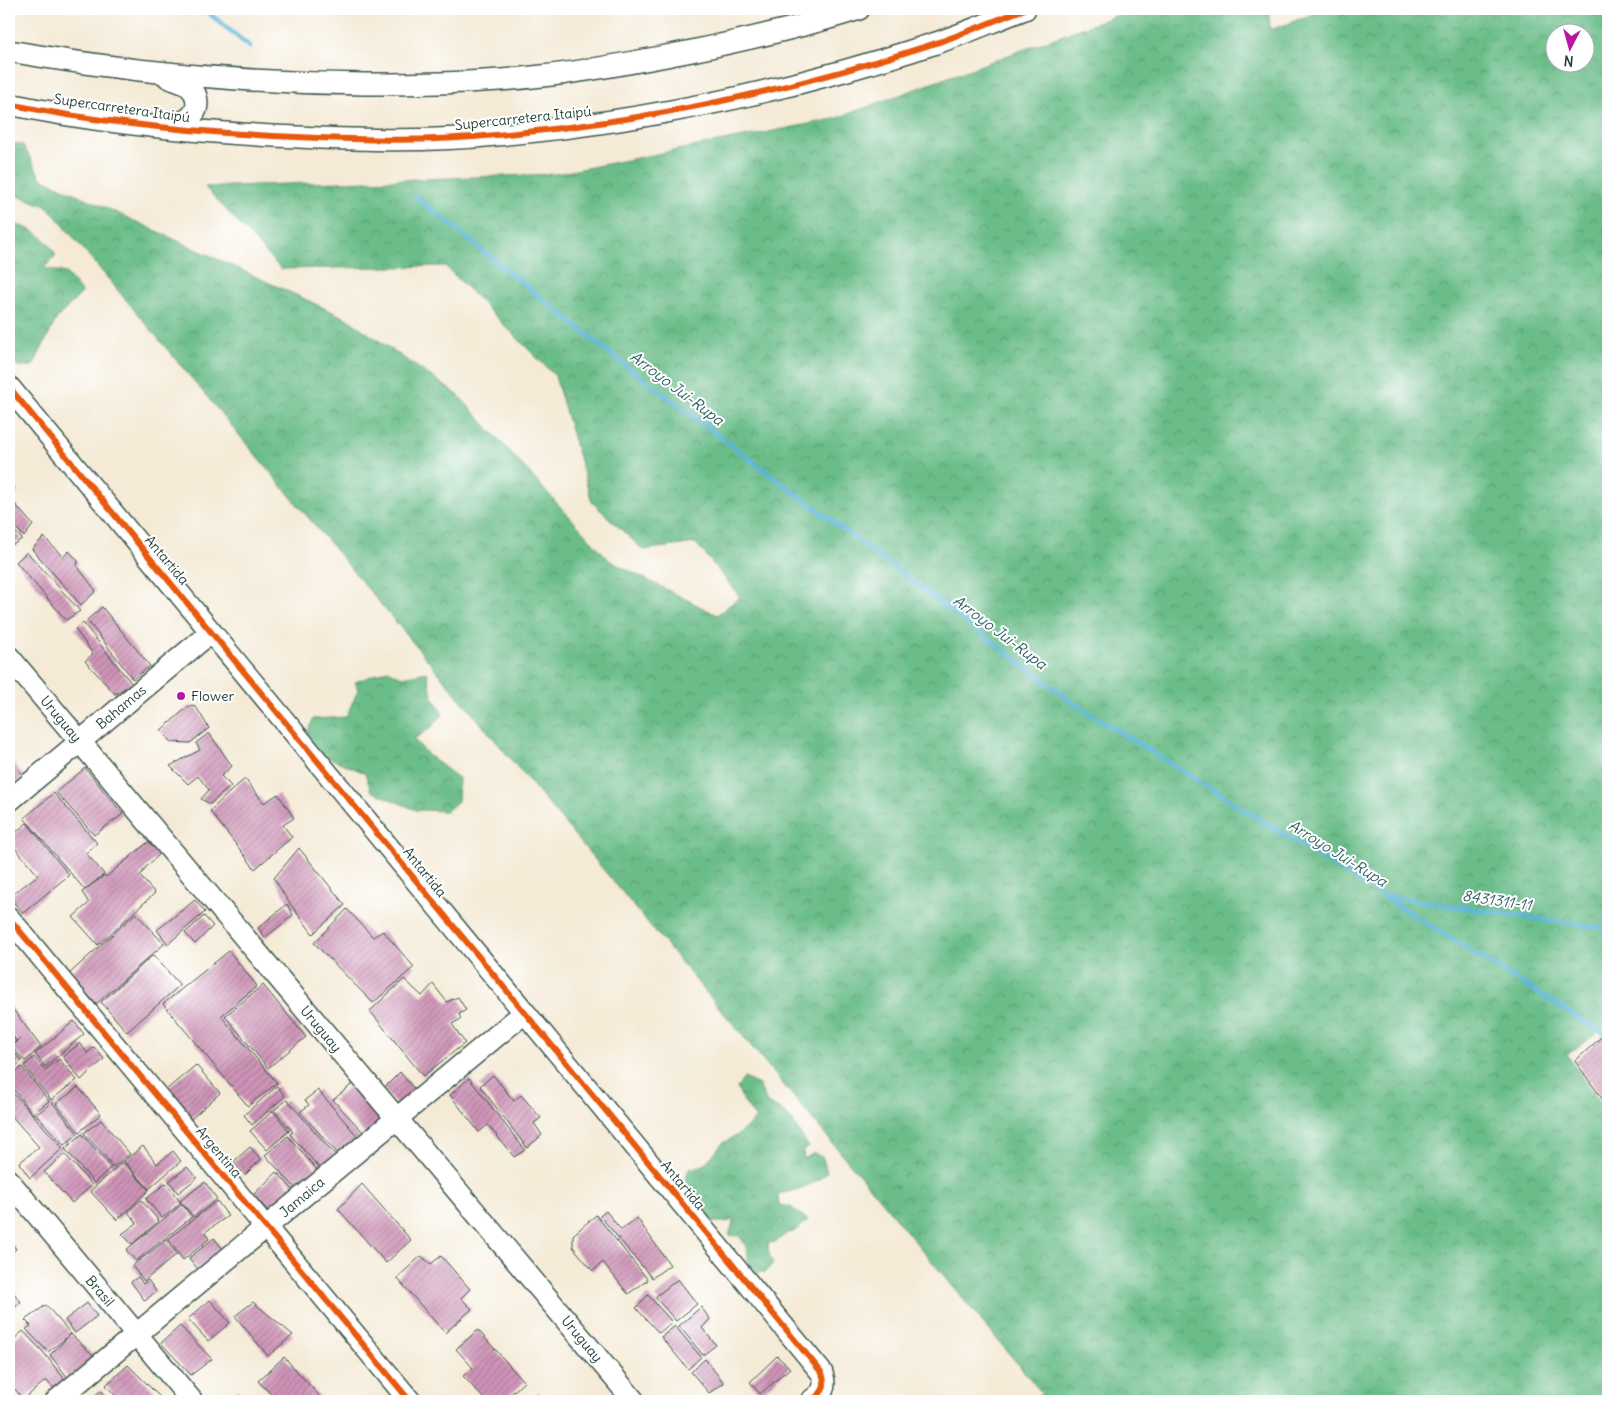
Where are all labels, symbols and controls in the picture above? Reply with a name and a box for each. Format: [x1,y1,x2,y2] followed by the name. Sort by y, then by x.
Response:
[1544,22,1594,72] north arrow
[1563,51,1574,70] text: N
[53,90,191,126] street label: Supercarretera Itaipú
[454,102,592,134] street label: Supercarretera Itaipú
[626,347,729,430] water label: Arroyo Jui-Rupa
[141,531,193,589] street label: Antartida
[949,591,1052,674] water label: Arroyo Jui-Rupa
[92,681,150,733] street label: Bahamas
[191,687,234,705] place label: Flower
[175,690,187,702] marker: Flower
[36,692,86,746] street label: Uruguay
[1285,815,1392,892] water label: Arroyo Jui-Rupa
[399,843,451,901] street label: Antartida
[1461,886,1535,915] water label: 8431311-11
[296,1002,346,1056] street label: Uruguay
[192,1123,246,1181] street label: Argentina
[657,1156,709,1214] street label: Antartida
[276,1173,328,1221] street label: Jamaica
[82,1272,118,1310] street label: Brasil
[557,1312,607,1366] street label: Uruguay

